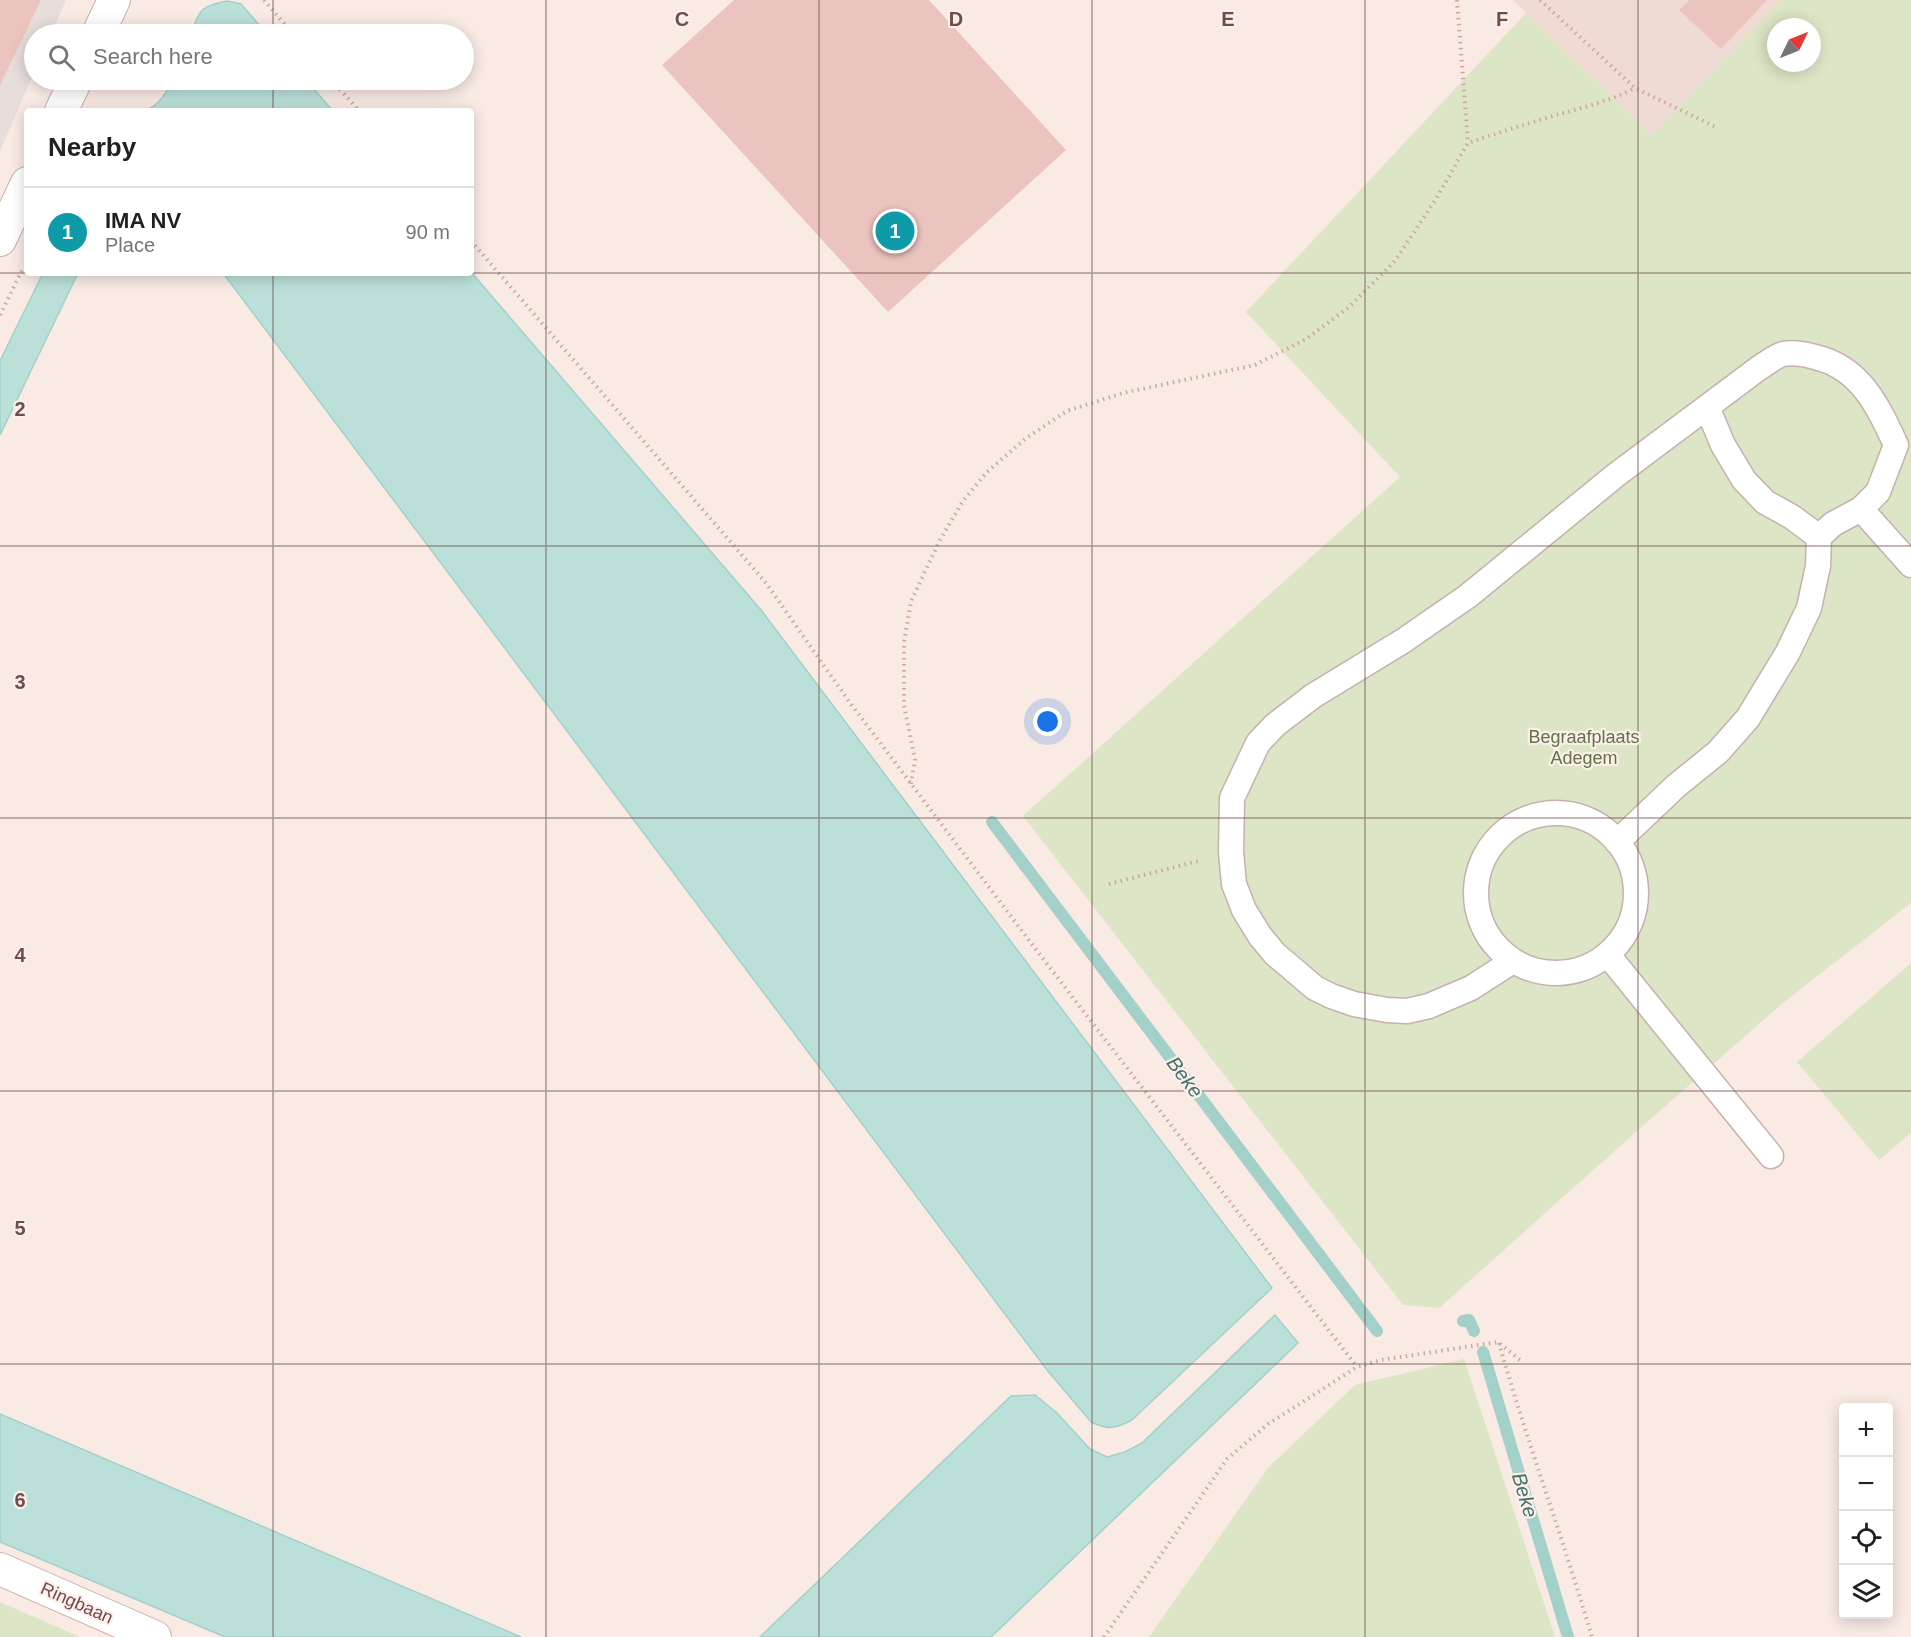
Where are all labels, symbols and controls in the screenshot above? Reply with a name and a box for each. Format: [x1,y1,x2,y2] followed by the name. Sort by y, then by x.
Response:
[675,8,689,30] text: C
[949,8,963,30] text: D
[1221,8,1235,30] text: E
[1496,8,1508,30] text: F
[1767,18,1821,72] north arrow
[24,24,474,90] search box
[45,41,78,74] icon: search
[93,44,213,69] text: Search here
[48,132,136,162] text: Nearby
[105,208,181,233] text: IMA NV
[876,208,914,254] pin: 1
[62,221,73,243] text: 1
[406,221,450,243] text: 90 m
[105,234,155,256] text: Place
[14,398,26,420] text: 2
[14,671,26,693] text: 3
[1033,707,1062,736] your location
[1528,727,1640,768] park label: Begraafplaats Adegem
[14,944,26,966] text: 4
[1162,1052,1208,1102] water label: Beke
[14,1217,26,1239] text: 5
[1839,1403,1893,1619] map controls
[1839,1403,1893,1457] button: +
[1839,1457,1893,1511] button: −
[1508,1470,1542,1520] water label: Beke
[14,1489,26,1511] text: 6
[1839,1511,1893,1565] button: locate
[1839,1565,1893,1619] button: layers
[38,1578,116,1628] street label: Ringbaan

